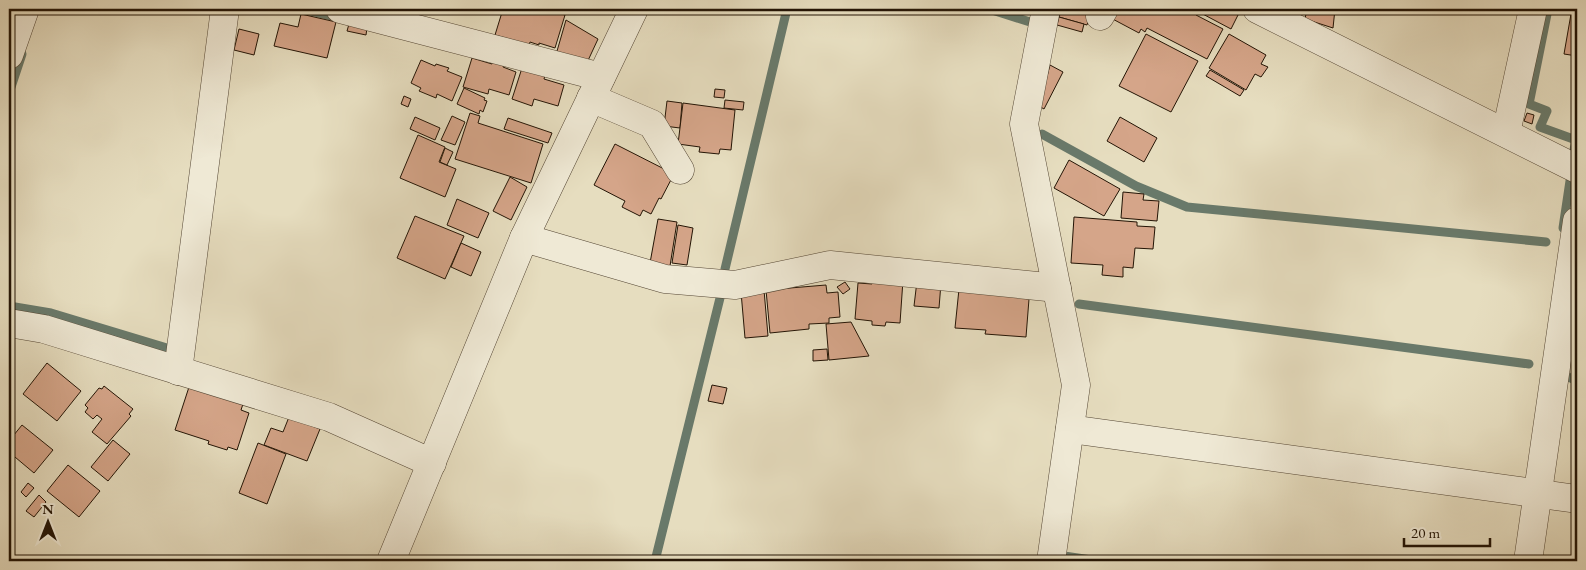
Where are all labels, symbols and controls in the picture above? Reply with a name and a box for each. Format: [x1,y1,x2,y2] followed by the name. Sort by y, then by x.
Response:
[22,498,72,548] north arrow
[42,500,54,518] text: N
[1404,515,1490,547] scale bar
[1411,523,1440,542] text: 20 m

